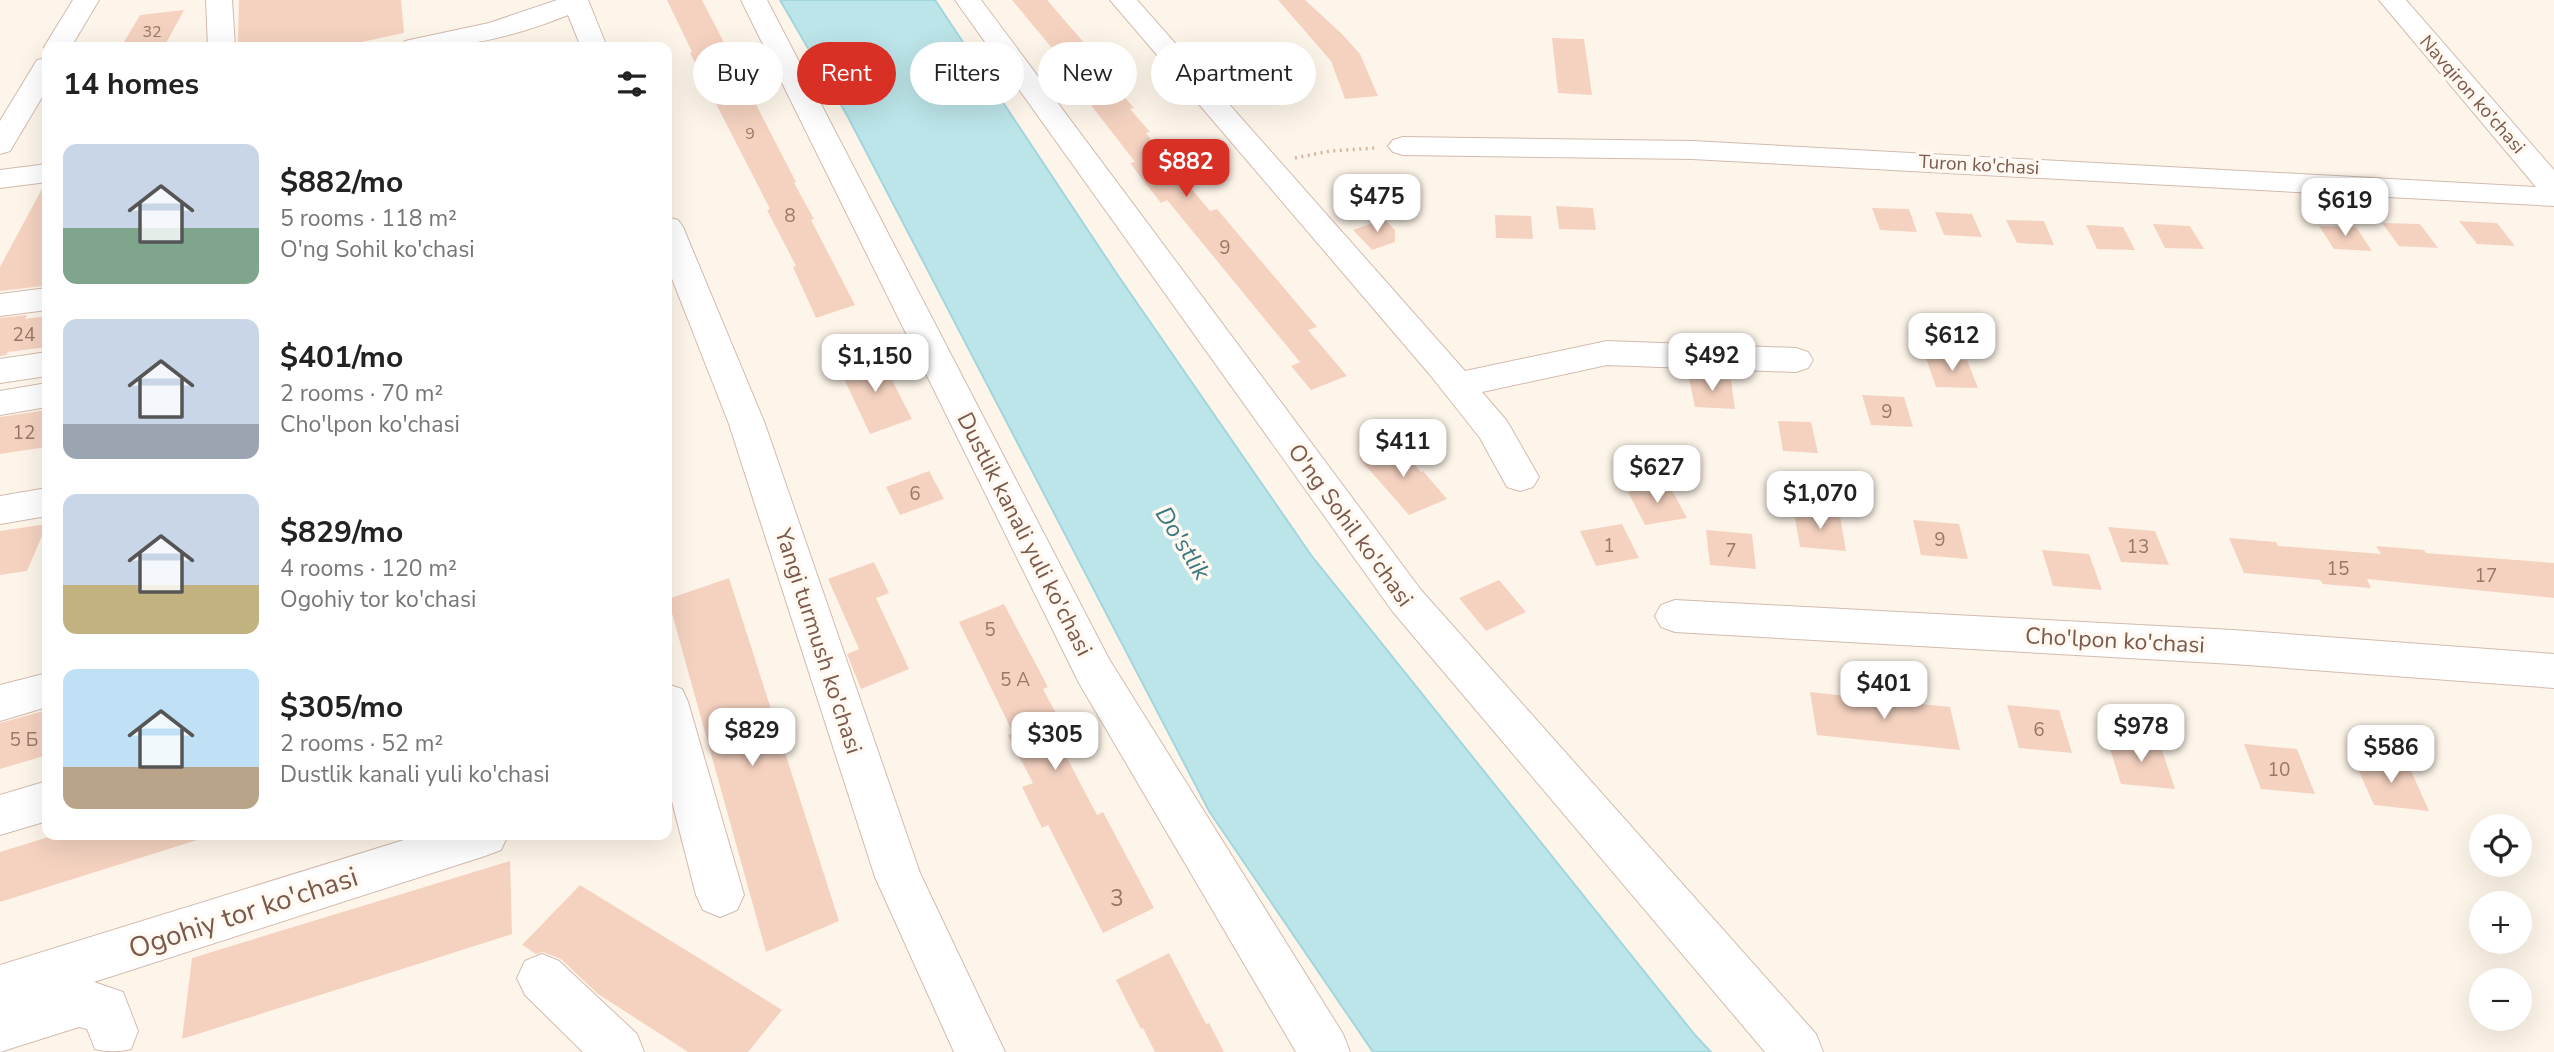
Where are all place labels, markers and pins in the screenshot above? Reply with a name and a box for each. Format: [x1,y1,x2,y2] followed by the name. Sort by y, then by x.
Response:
[1145,140,1227,199] pin: $882
[1336,174,1418,234] pin: $475
[2304,178,2386,238] pin: $619
[1911,314,1993,373] pin: $612
[818,334,932,394] pin: $1,150
[1671,334,1753,393] pin: $492
[1362,420,1444,479] pin: $411
[1616,446,1698,505] pin: $627
[1763,472,1877,531] pin: $1,070
[1843,662,1925,721] pin: $401
[2100,704,2182,764] pin: $978
[711,708,793,768] pin: $829
[1014,712,1096,772] pin: $305
[2350,726,2432,785] pin: $586

